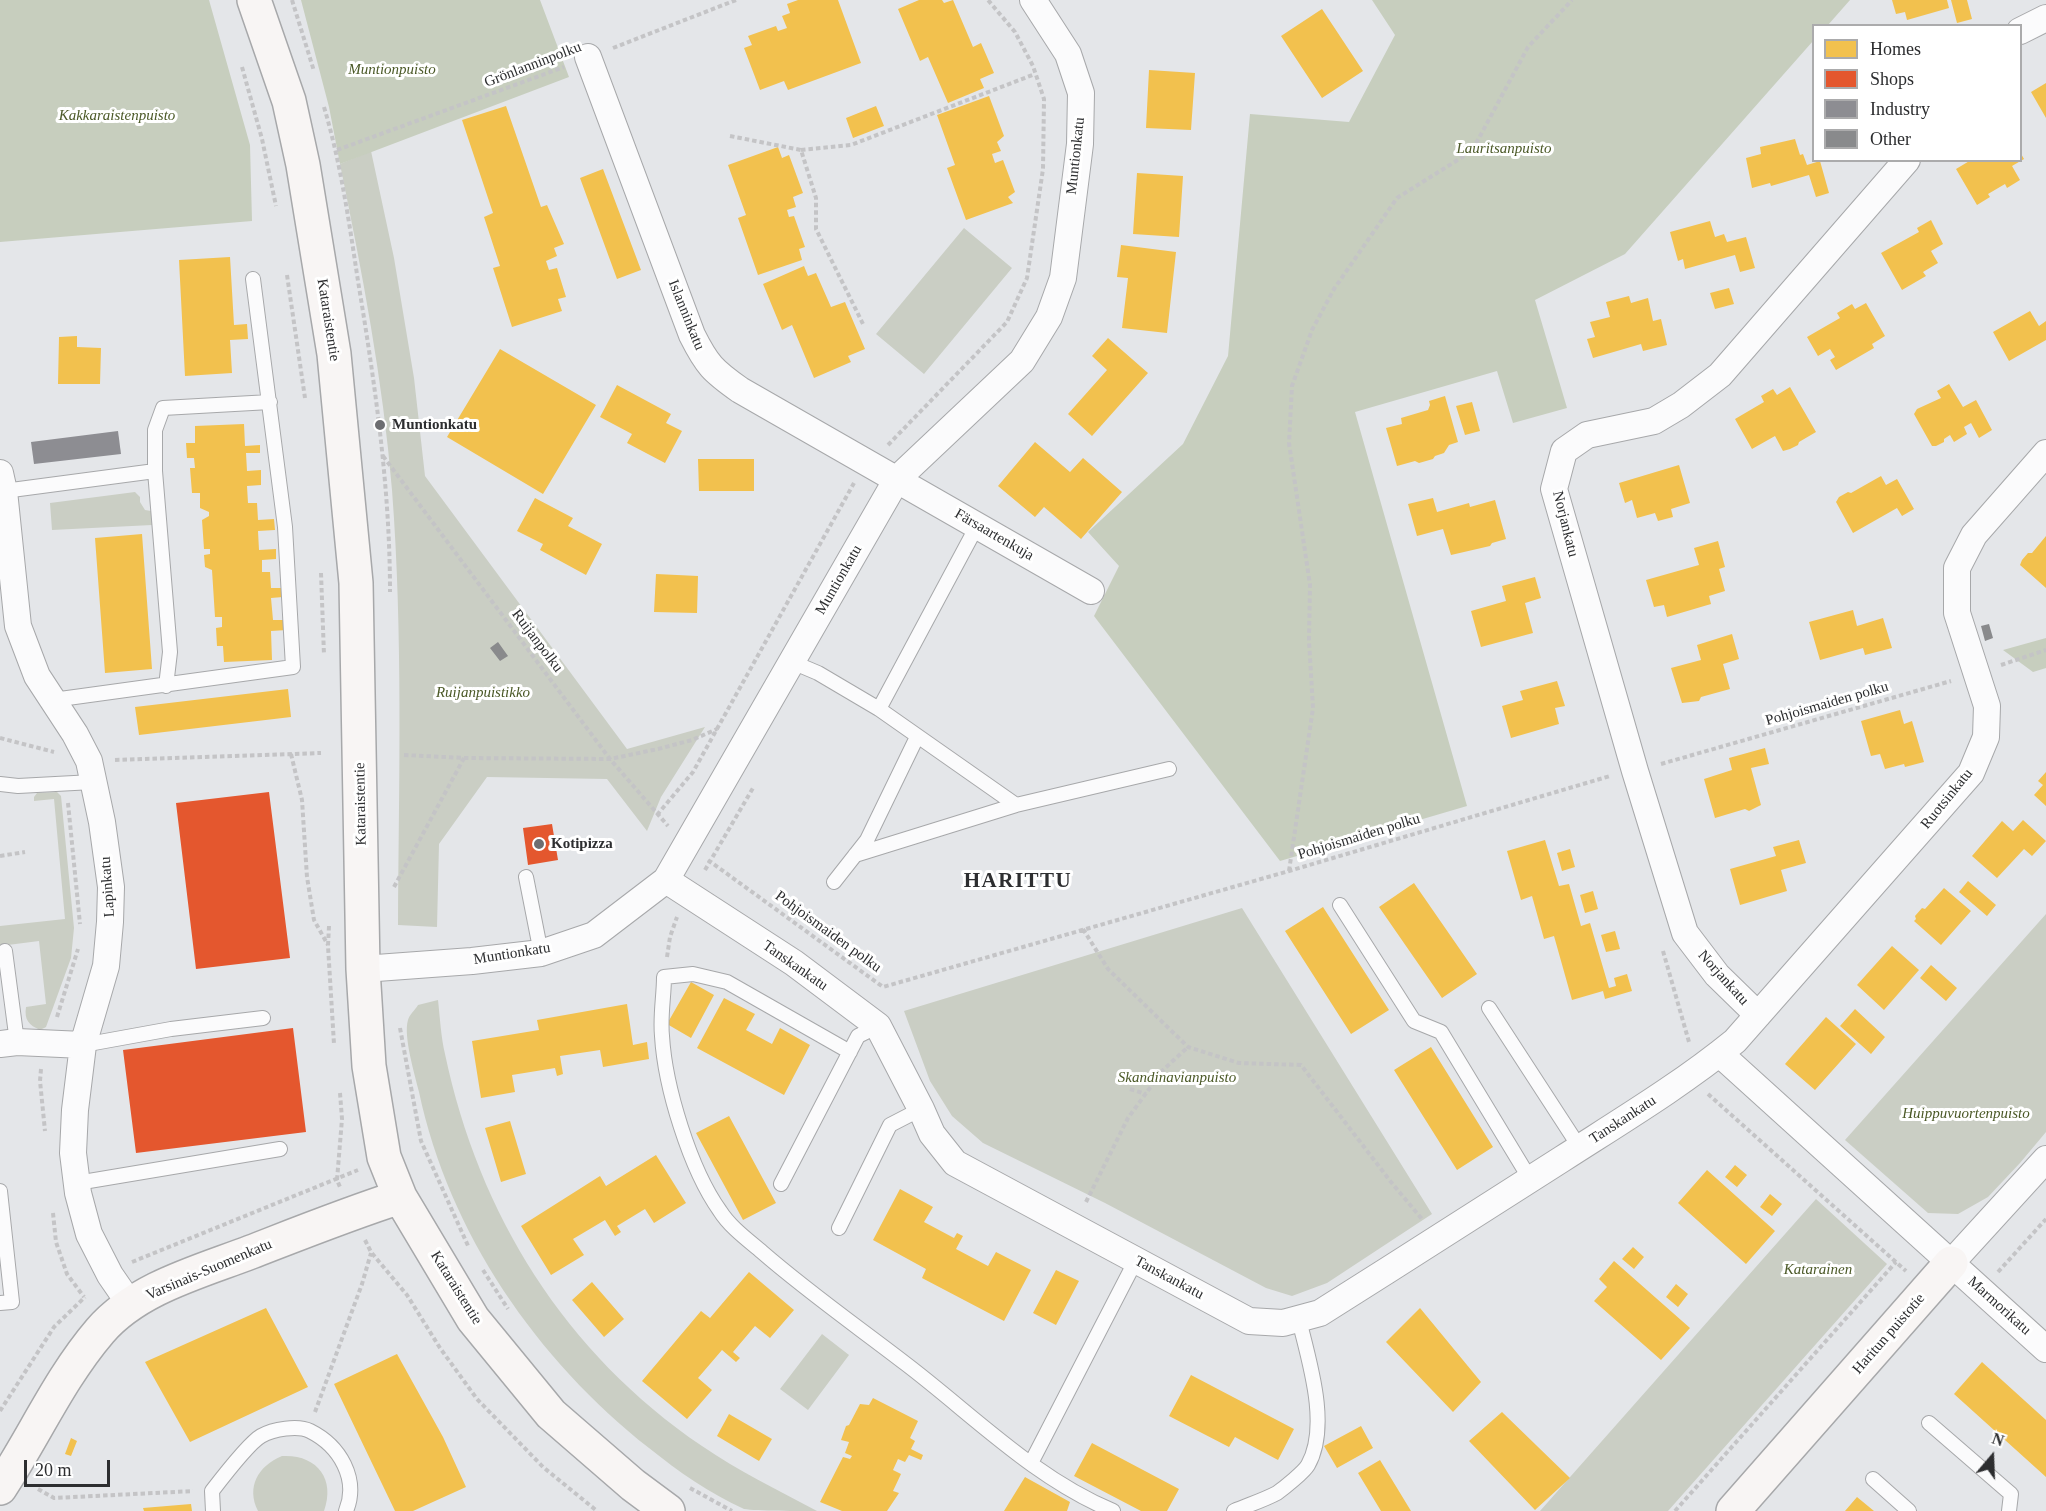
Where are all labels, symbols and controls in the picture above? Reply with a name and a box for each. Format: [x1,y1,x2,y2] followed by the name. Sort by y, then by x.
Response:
[1812,24,2022,162] legend
[482,38,584,92] street label: Grönlanninpolku
[1870,39,1921,59] text: Homes
[348,61,436,79] park label: Muntionpuisto
[1870,69,1914,89] text: Shops
[1870,99,1930,119] text: Industry
[59,107,175,125] park label: Kakkaraistenpuisto
[1063,117,1089,195] street label: Muntionkatu
[1870,129,1911,149] text: Other
[1456,140,1552,158] park label: Lauritsanpuisto
[313,277,343,363] street label: Kataraistentie
[664,277,708,353] street label: Islanninkatu
[392,416,477,434] place label: Muntionkatu
[373,418,387,432] marker: Muntionkatu
[1548,489,1582,559] street label: Norjankatu
[951,505,1037,565] street label: Färsaartenkuja
[812,542,866,618] street label: Muntionkatu
[507,606,567,676] street label: Ruijanpolku
[1763,678,1891,730] street label: Pohjoismaiden polku
[436,684,530,702] park label: Ruijanpuistikko
[351,762,371,846] street label: Kataraistentie
[1917,765,1977,833] street label: Ruotsinkatu
[1296,810,1422,864] street label: Pohjoismaiden polku
[551,835,613,853] place label: Kotipizza
[532,837,546,851] marker: Kotipizza
[97,856,119,918] street label: Lapinkatu
[964,869,1072,895] district label: HARITTU
[771,887,885,977] street label: Pohjoismaiden polku
[759,937,831,995] street label: Tanskankatu
[472,939,552,969] street label: Muntionkatu
[1694,947,1752,1009] street label: Norjankatu
[1118,1069,1236,1087] park label: Skandinavianpuisto
[1586,1092,1660,1148] street label: Tanskankatu
[1902,1105,2030,1123] park label: Huippuvuortenpuisto
[143,1235,275,1305] street label: Varsinais-Suomenkatu
[426,1248,486,1328] street label: Kataraistentie
[1131,1252,1207,1304] street label: Tanskankatu
[1784,1261,1852,1279] park label: Katarainen
[1964,1273,2034,1339] street label: Marmorikatu
[1849,1290,1929,1378] street label: Haritun puistotie
[1962,1427,2022,1487] north arrow
[1990,1430,2006,1449] text: N
[27,1448,112,1486] scale bar
[35,1460,72,1480] text: 20 m

